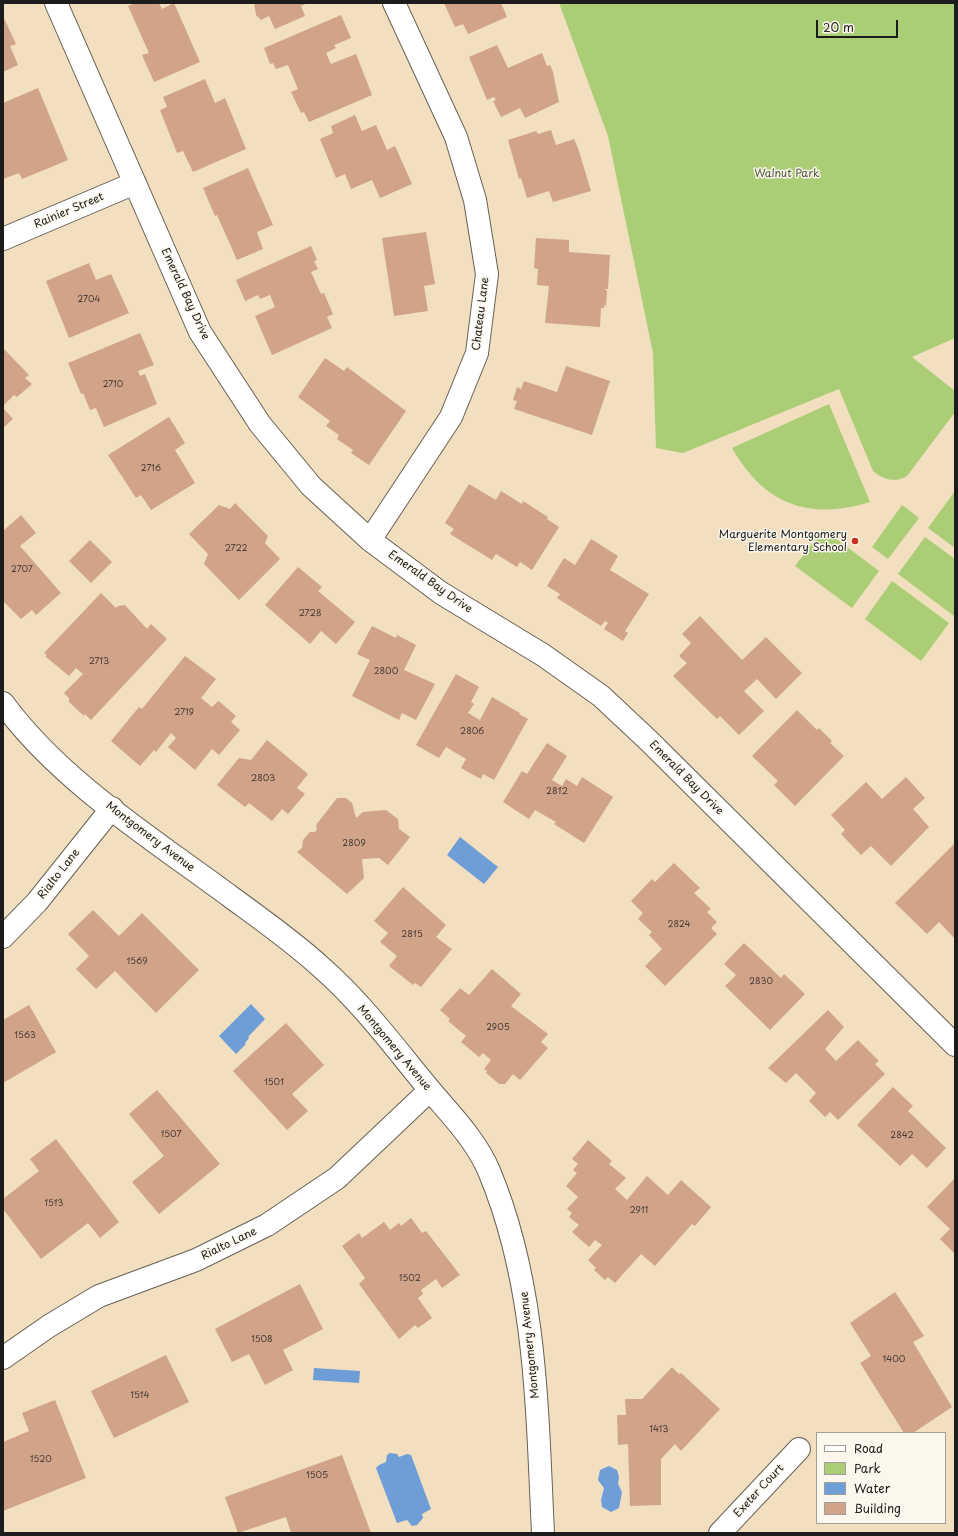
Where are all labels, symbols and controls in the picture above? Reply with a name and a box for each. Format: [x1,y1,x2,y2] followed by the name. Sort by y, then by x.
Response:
[818,12,900,38] scale bar
[823,18,854,36] text: 20 m
[754,167,820,181] park label: Walnut Park
[32,190,106,232] street label: Rainier Street
[158,246,212,342] street label: Emerald Bay Drive
[470,276,492,352] street label: Chateau Lane
[77,295,101,305] house number: 2704
[103,380,123,390] house number: 2710
[141,464,161,474] house number: 2716
[719,528,847,554] place label: Marguerite Montgomery Elementary School
[850,536,860,546] marker: Marguerite Montgomery Elementary School
[224,544,248,554] house number: 2722
[385,548,475,616] street label: Emerald Bay Drive
[11,565,33,575] house number: 2707
[298,609,322,619] house number: 2728
[89,657,109,667] house number: 2713
[374,667,398,677] house number: 2800
[174,708,194,718] house number: 2719
[460,727,484,737] house number: 2806
[646,738,726,818] street label: Emerald Bay Drive
[251,774,275,784] house number: 2803
[546,787,568,797] house number: 2812
[103,799,197,875] street label: Montgomery Avenue
[342,839,366,849] house number: 2809
[35,846,83,902] street label: Rialto Lane
[668,920,690,930] house number: 2824
[401,930,423,940] house number: 2815
[126,957,148,967] house number: 1569
[749,977,773,987] house number: 2830
[354,1002,434,1094] street label: Montgomery Avenue
[486,1023,510,1033] house number: 2905
[14,1031,36,1041] house number: 1563
[264,1078,284,1088] house number: 1501
[160,1130,182,1140] house number: 1507
[890,1131,914,1141] house number: 2842
[44,1199,64,1209] house number: 1513
[630,1206,648,1216] house number: 2911
[199,1225,259,1263] street label: Rialto Lane
[399,1274,421,1284] house number: 1502
[518,1291,542,1399] street label: Montgomery Avenue
[251,1335,273,1345] house number: 1508
[883,1355,905,1365] house number: 1400
[130,1391,150,1401] house number: 1514
[649,1425,669,1435] house number: 1413
[816,1432,946,1524] legend
[854,1439,883,1457] text: Road
[30,1455,52,1465] house number: 1520
[854,1459,881,1477] text: Park
[731,1462,787,1520] street label: Exeter Court
[306,1471,328,1481] house number: 1505
[854,1479,890,1497] text: Water
[854,1499,901,1517] text: Building

